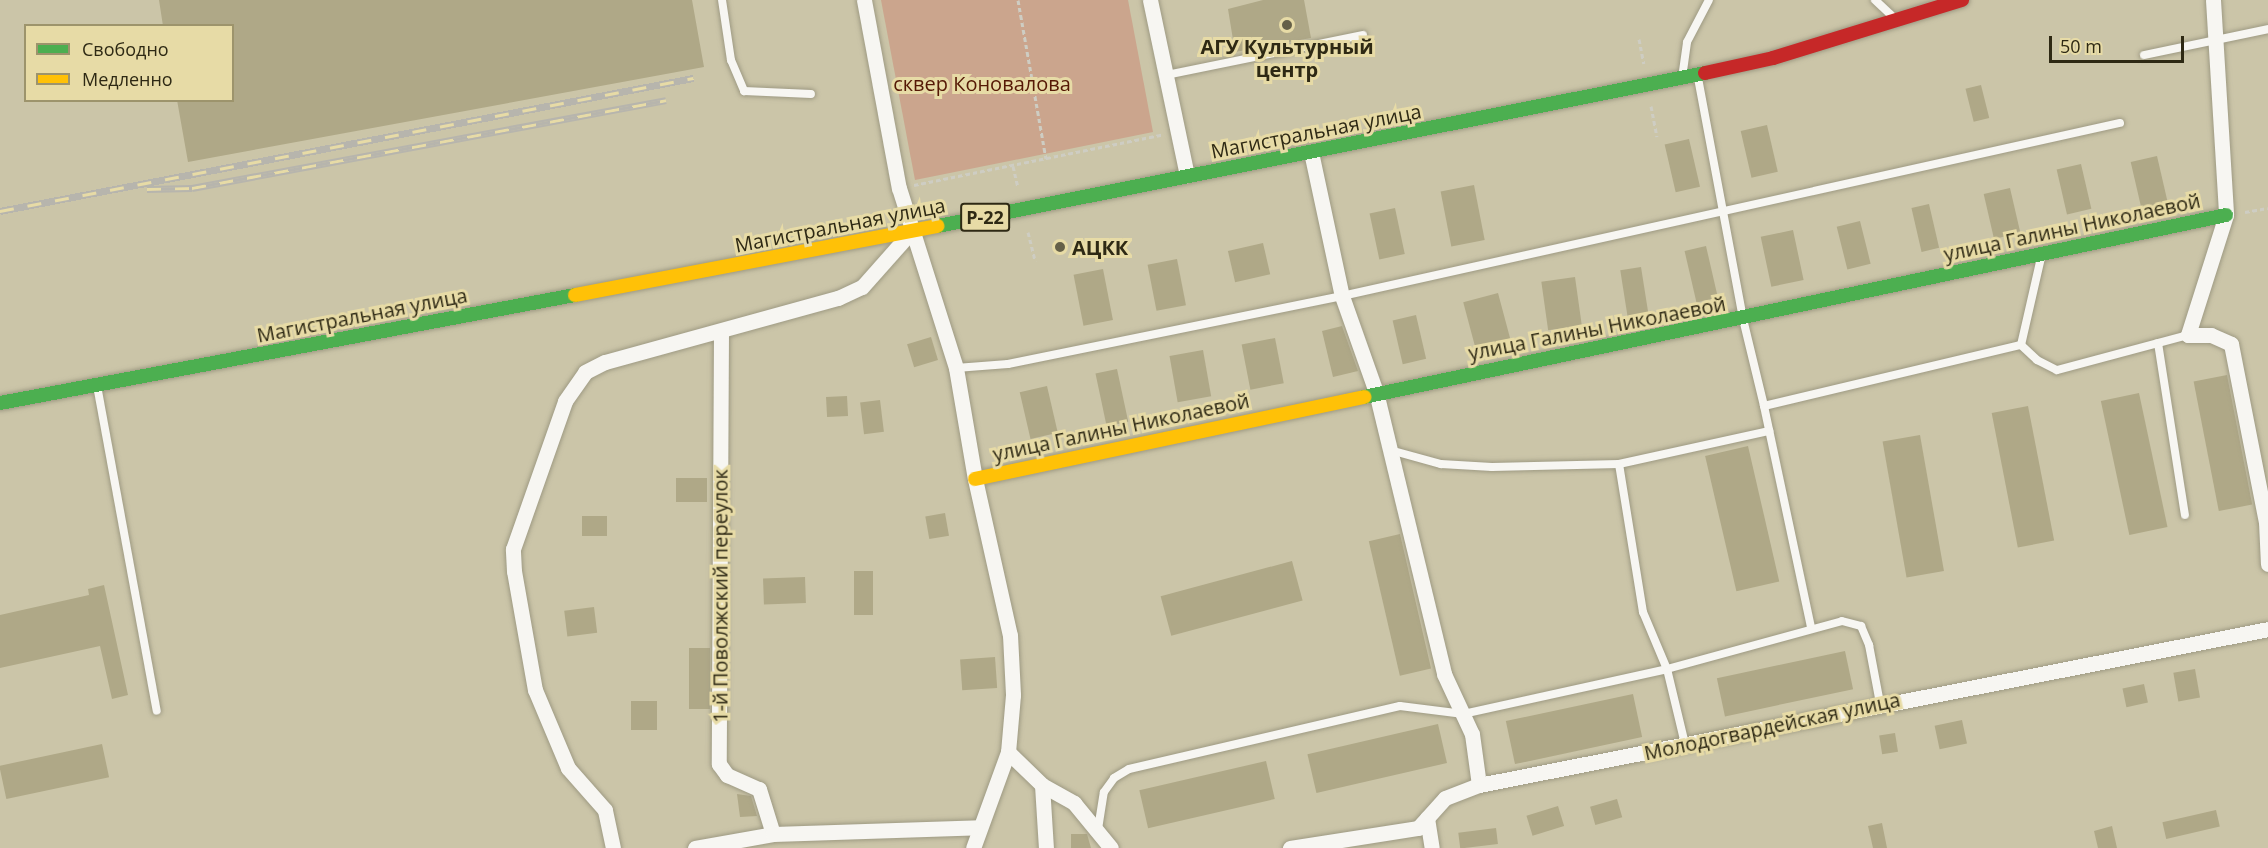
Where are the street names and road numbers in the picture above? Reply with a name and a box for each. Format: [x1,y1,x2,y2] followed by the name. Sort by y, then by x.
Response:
[1209,99,1423,163] street label: Магистральная улица
[1941,188,2203,266] street label: улица Галины Николаевой
[733,193,947,257] street label: Магистральная улица
[960,202,1010,232] road number: Р-22
[255,283,469,347] street label: Магистральная улица
[1466,291,1728,365] street label: улица Галины Николаевой
[990,388,1252,466] street label: улица Галины Николаевой
[708,469,732,723] street label: 1-й Поволжский переулок
[1642,687,1902,765] street label: Молодогвардейская улица

